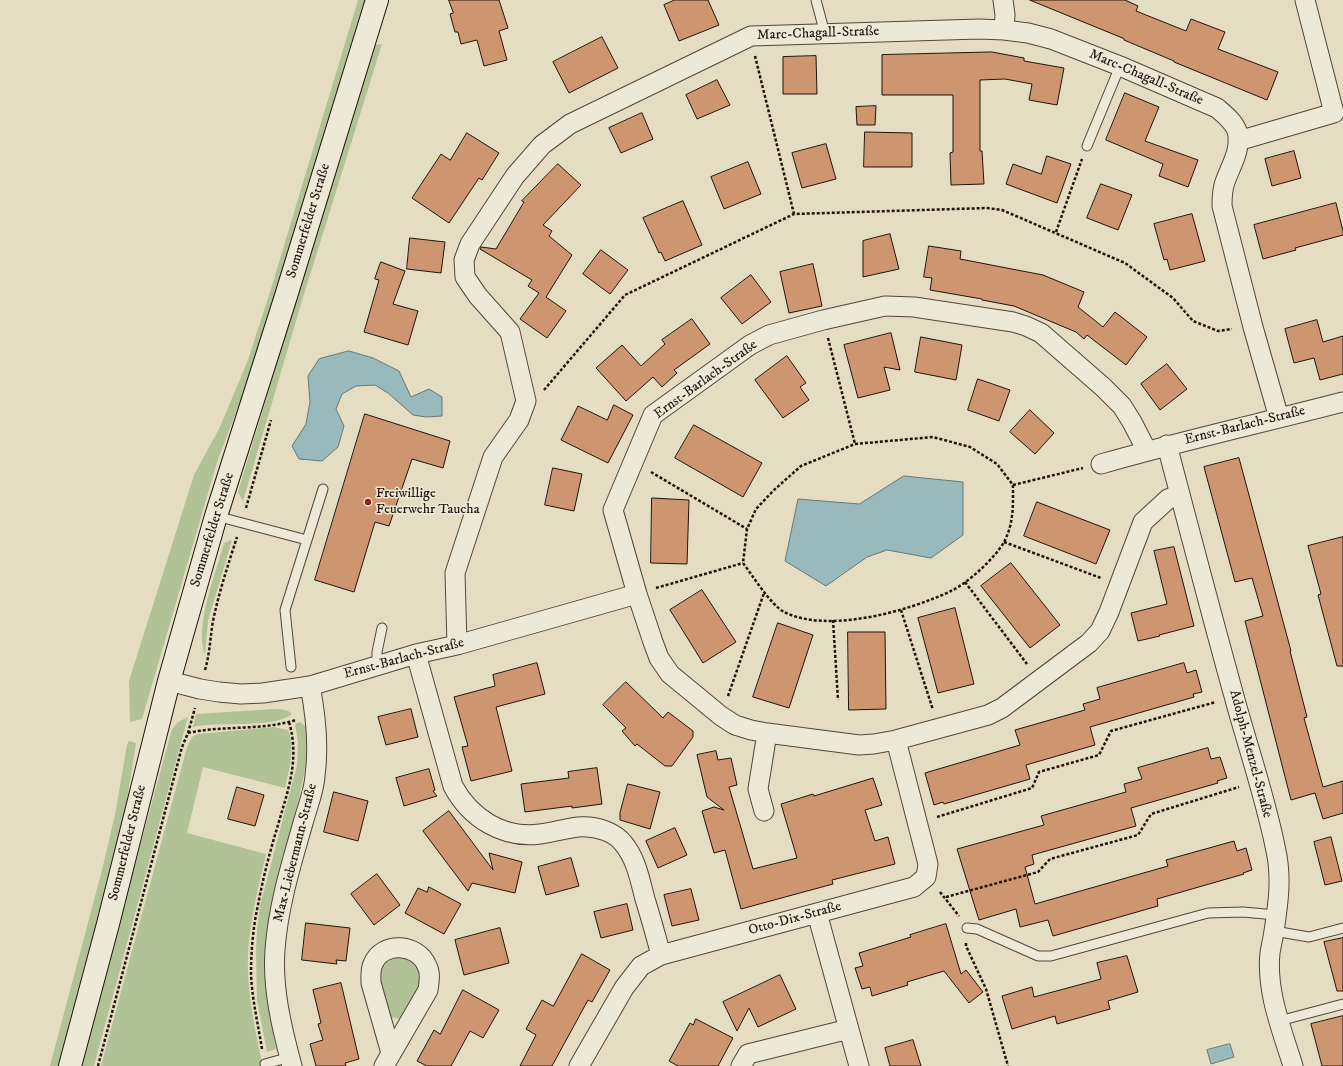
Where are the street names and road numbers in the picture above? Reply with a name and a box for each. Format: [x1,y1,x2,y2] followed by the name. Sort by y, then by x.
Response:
[757,23,879,45] street label: Marc-Chagall-Straße
[1086,46,1206,110] street label: Marc-Chagall-Straße
[284,162,334,280] street label: Sommerfelder Straße
[651,337,761,423] street label: Ernst-Barlach-Straße
[1183,403,1307,449] street label: Ernst-Barlach-Straße
[188,471,238,589] street label: Sommerfelder Straße
[342,635,466,683] street label: Ernst-Barlach-Straße
[1225,688,1275,820] street label: Adolph-Menzel-Straße
[271,782,321,924] street label: Max-Liebermann-Straße
[105,783,151,903] street label: Sommerfelder Straße
[747,899,843,939] street label: Otto-Dix-Straße

